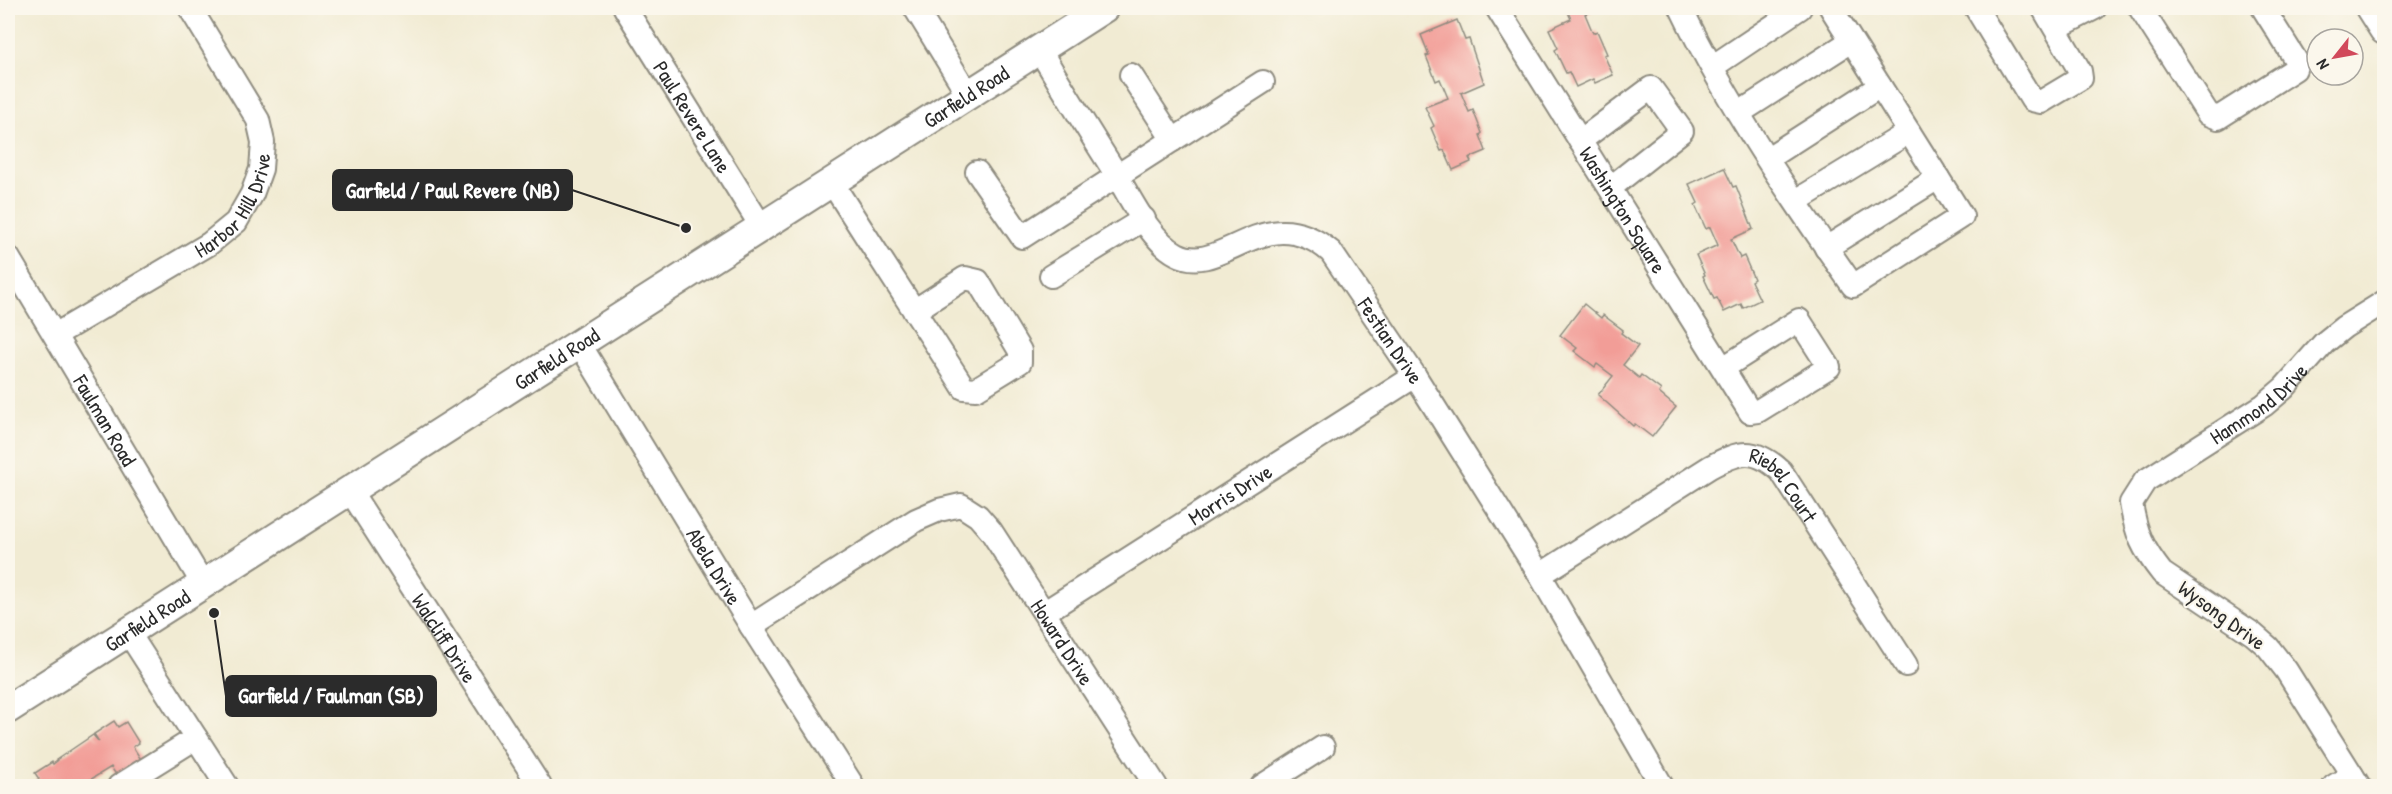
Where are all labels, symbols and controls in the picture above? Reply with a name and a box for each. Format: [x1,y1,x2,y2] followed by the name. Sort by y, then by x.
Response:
[2305,27,2365,87] north arrow
[647,55,739,178] street label: Paul Revere Lane
[2310,55,2334,74] text: N
[917,58,1014,135] street label: Garfield Road
[1573,141,1674,279] street label: Washington Square
[189,152,277,264] street label: Harbor Hill Drive
[333,170,572,210] callout: Garfield / Paul Revere (NB)
[346,175,560,205] text: Garfield / Paul Revere (NB)
[1351,291,1431,389] street label: Festian Drive
[508,320,605,396] street label: Garfield Road
[2204,357,2314,451] street label: Hammond Drive
[66,368,144,471] street label: Faulman Road
[1747,440,1825,528] street label: Riebel Court
[1182,457,1277,532] street label: Morris Drive
[680,522,749,610] street label: Abela Drive
[2172,573,2272,657] street label: Wysong Drive
[99,582,195,658] street label: Garfield Road
[405,588,484,688] street label: Walcliff Drive
[1024,593,1101,691] street label: Howard Drive
[226,676,436,716] callout: Garfield / Faulman (SB)
[238,680,424,710] text: Garfield / Faulman (SB)

